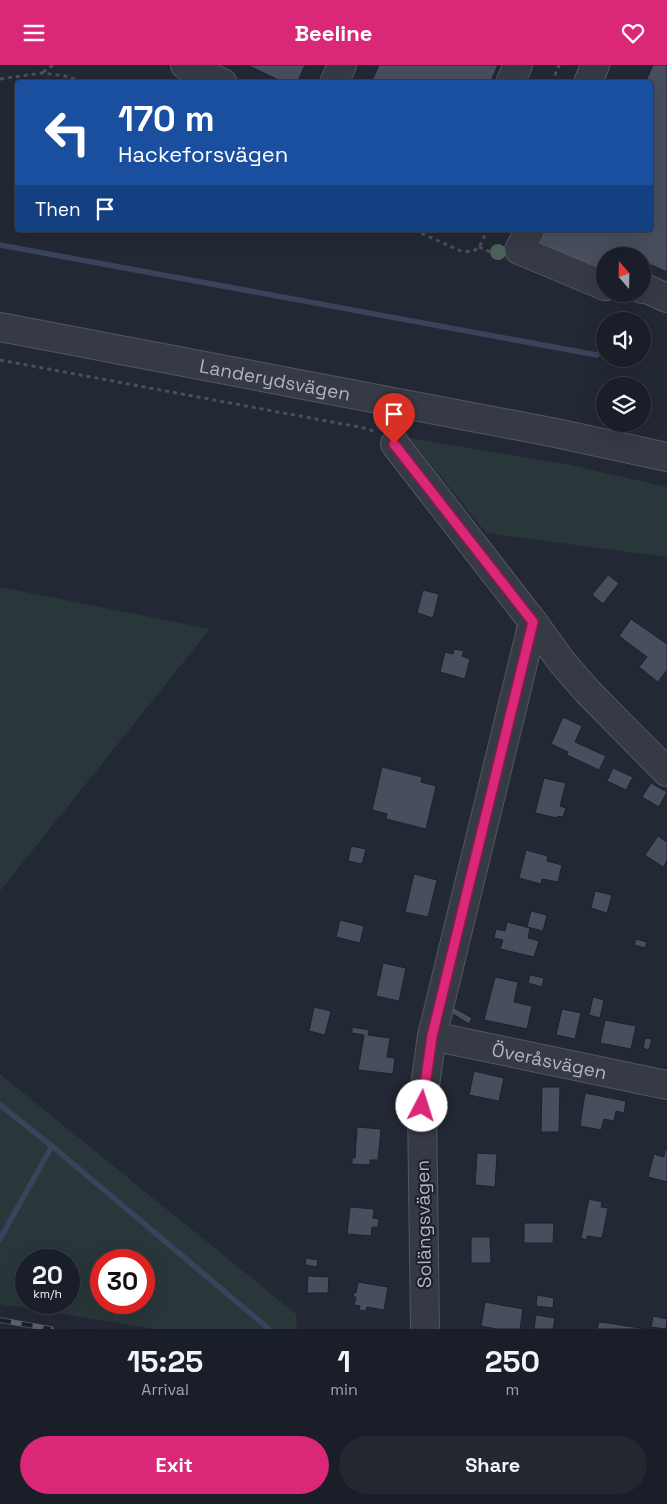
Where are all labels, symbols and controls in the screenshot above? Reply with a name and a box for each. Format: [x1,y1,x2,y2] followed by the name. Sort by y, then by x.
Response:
[20,19,48,47] icon: menu
[295,19,372,47] text: Beeline
[619,19,647,47] icon: heart
[118,97,215,141] text: 170 m
[35,100,100,165] icon: left
[118,140,288,168] text: Hackeforsvägen
[91,195,119,223] icon: arrive
[35,197,81,222] text: Then
[596,247,651,303] north arrow
[596,247,651,432] map controls
[596,312,651,367] button: sound
[197,353,352,407] street label: Landerydsvägen
[596,377,651,432] button: layers
[373,393,415,444] pin
[380,400,408,428] icon: arrive
[490,1037,609,1085] street label: Överåsvägen
[395,1079,447,1131] position arrow
[410,1160,437,1288] street label: Solängsvägen
[90,1249,155,1314] speed limit sign: 30
[32,1259,63,1291] text: 20
[33,1286,62,1302] text: km/h
[127,1342,203,1381] text: 15:25
[337,1342,351,1381] text: 1
[485,1342,540,1381] text: 250
[141,1379,189,1400] text: Arrival
[330,1379,358,1400] text: min
[505,1379,519,1400] text: m
[20,1436,329,1494] button: Exit
[339,1436,647,1494] button: Share

